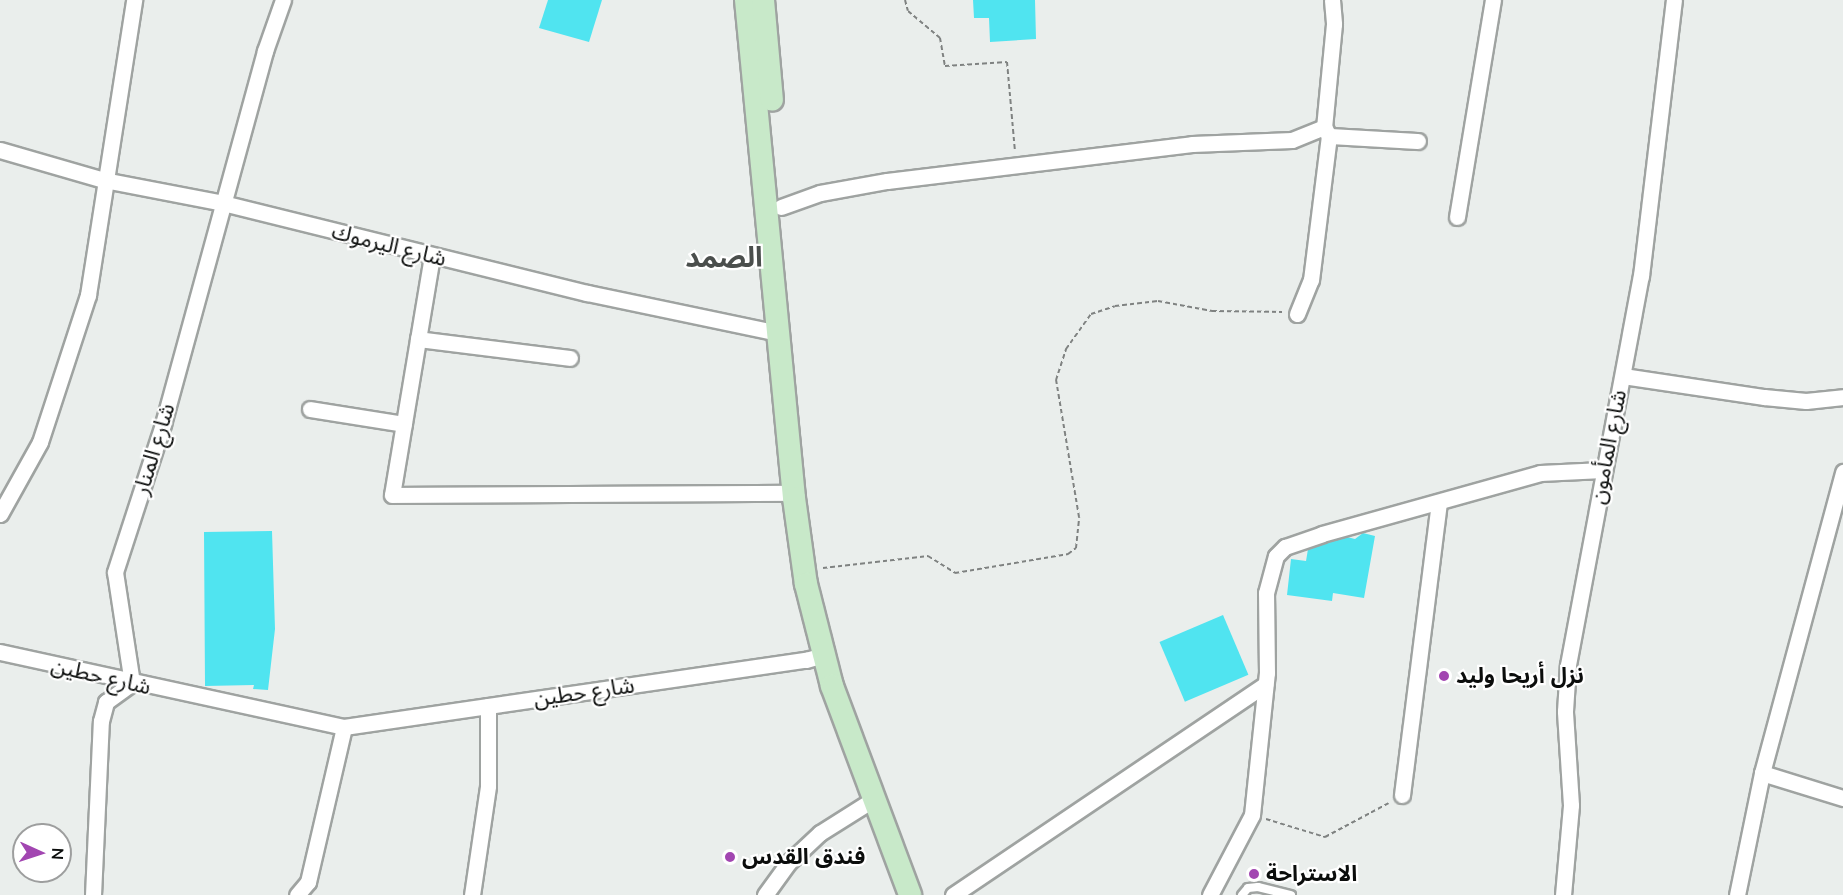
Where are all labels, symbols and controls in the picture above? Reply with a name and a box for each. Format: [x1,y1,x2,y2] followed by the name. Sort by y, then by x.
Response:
[329,218,449,272] street label: شارع اليرموك
[685,240,763,274] district label: الصمد
[1584,388,1632,506] street label: شارع المأمون
[128,400,180,498] street label: شارع المنار
[49,652,153,700] street label: شارع حطين
[1456,663,1584,689] place label: نزل أريحا وليد
[1437,669,1451,683] marker: نزل أريحا وليد
[532,672,636,712] street label: شارع حطين
[12,823,72,883] north arrow
[742,844,865,870] place label: فندق القدس
[48,847,68,860] text: N
[723,850,737,864] marker: فندق القدس
[1266,861,1357,887] place label: الاستراحة
[1247,867,1261,881] marker: الاستراحة

